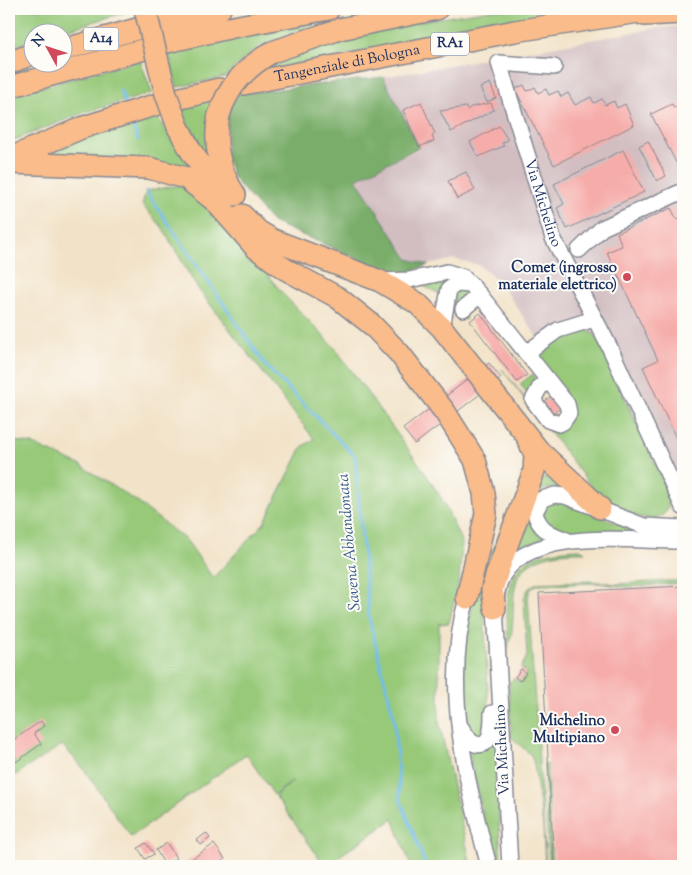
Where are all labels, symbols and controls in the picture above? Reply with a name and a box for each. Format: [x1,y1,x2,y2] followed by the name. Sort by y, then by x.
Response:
[22,22,72,72] north arrow
[84,28,118,50] road number: A14
[28,30,51,52] text: N
[431,33,469,56] road number: RA1
[272,39,422,88] street label: Tangenziale di Bologna
[519,157,567,251] street label: Via Michelino
[498,258,617,296] place label: Comet (ingrosso materiale elettrico)
[621,271,633,283] marker: Comet (ingrosso materiale elettrico)
[333,473,367,611] water label: Savena Abbandonata
[490,704,516,796] street label: Via Michelino
[533,711,605,749] place label: Michelino Multipiano
[609,724,621,736] marker: Michelino Multipiano

